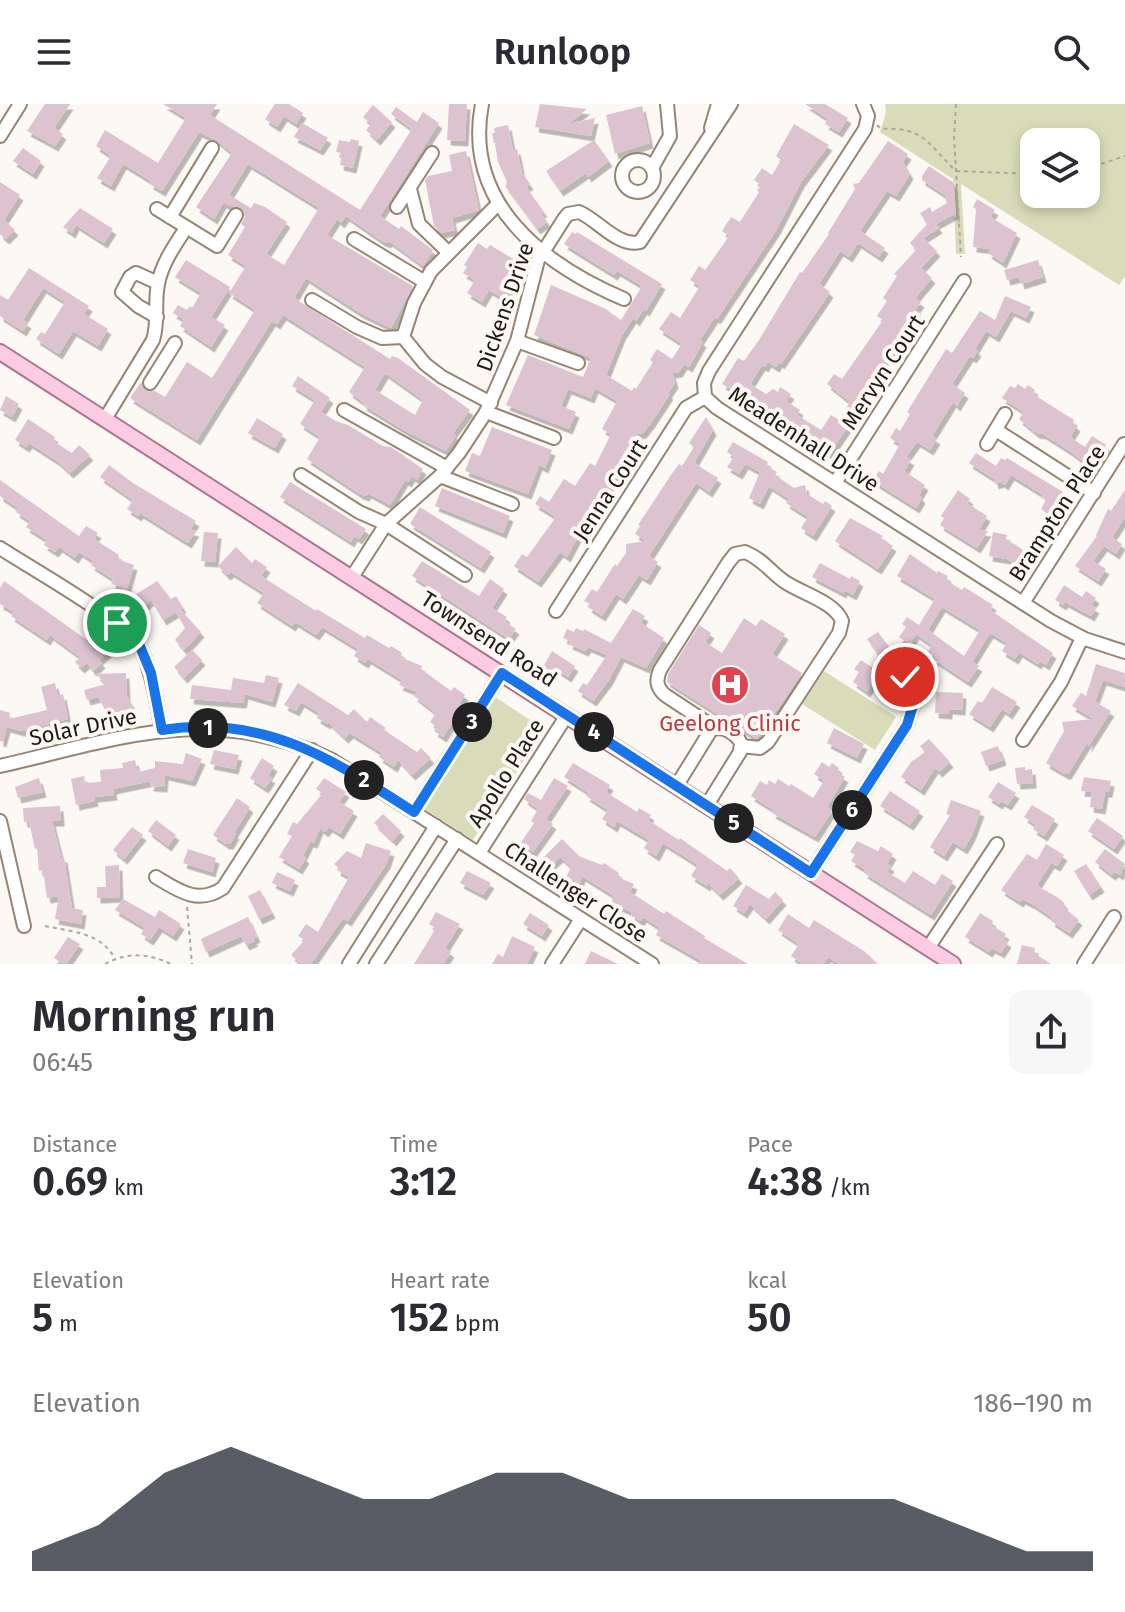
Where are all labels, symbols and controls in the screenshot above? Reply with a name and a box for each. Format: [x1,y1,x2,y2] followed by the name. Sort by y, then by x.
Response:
[32,30,76,74] icon: menu
[494,30,631,74] text: Runloop
[1049,30,1093,74] icon: search
[1020,128,1100,208] map controls
[1020,128,1100,208] button: layers
[470,239,540,375] street label: Dickens Drive
[836,309,930,435] street label: Mervyn Court
[724,380,884,498] street label: Meadenhall Drive
[567,434,653,546] street label: Jenna Court
[1003,440,1111,586] street label: Brampton Place
[416,585,562,693] street label: Townsend Road
[83,589,151,657] pin
[95,601,139,645] icon: arrive
[871,643,939,711] pin
[883,655,927,699] icon: check
[709,664,751,706] hospital icon: Geelong Clinic
[27,702,139,752] street label: Solar Drive
[452,702,492,742] pin: 3
[188,708,228,748] pin: 1
[466,708,478,735] text: 3
[659,710,801,737] place label: Geelong Clinic
[574,712,614,752] pin: 4
[203,714,213,741] text: 1
[462,714,550,832] street label: Apollo Place
[588,718,600,745] text: 4
[344,760,384,800] pin: 2
[358,766,370,793] text: 2
[832,790,872,830] pin: 6
[846,796,858,823] text: 6
[714,803,754,843] pin: 5
[728,809,740,836] text: 5
[499,836,653,948] street label: Challenger Close
[32,990,276,1043] text: Morning run
[1009,990,1093,1074] button: share
[32,1047,93,1078] text: 06:45
[32,1131,117,1158] text: Distance
[390,1131,438,1158] text: Time
[747,1131,793,1158] text: Pace
[32,1158,108,1206] text: 0.69
[390,1158,457,1206] text: 3:12
[747,1158,823,1206] text: 4:38
[108,1174,144,1201] text: km
[823,1174,871,1201] text: /km
[32,1267,124,1294] text: Elevation
[390,1267,490,1294] text: Heart rate
[747,1267,787,1294] text: kcal
[32,1294,53,1342] text: 5
[390,1294,449,1342] text: 152
[747,1294,792,1342] text: 50
[53,1310,78,1337] text: m
[449,1310,500,1337] text: bpm
[32,1388,141,1419] text: Elevation
[973,1388,1093,1419] text: 186–190 m

